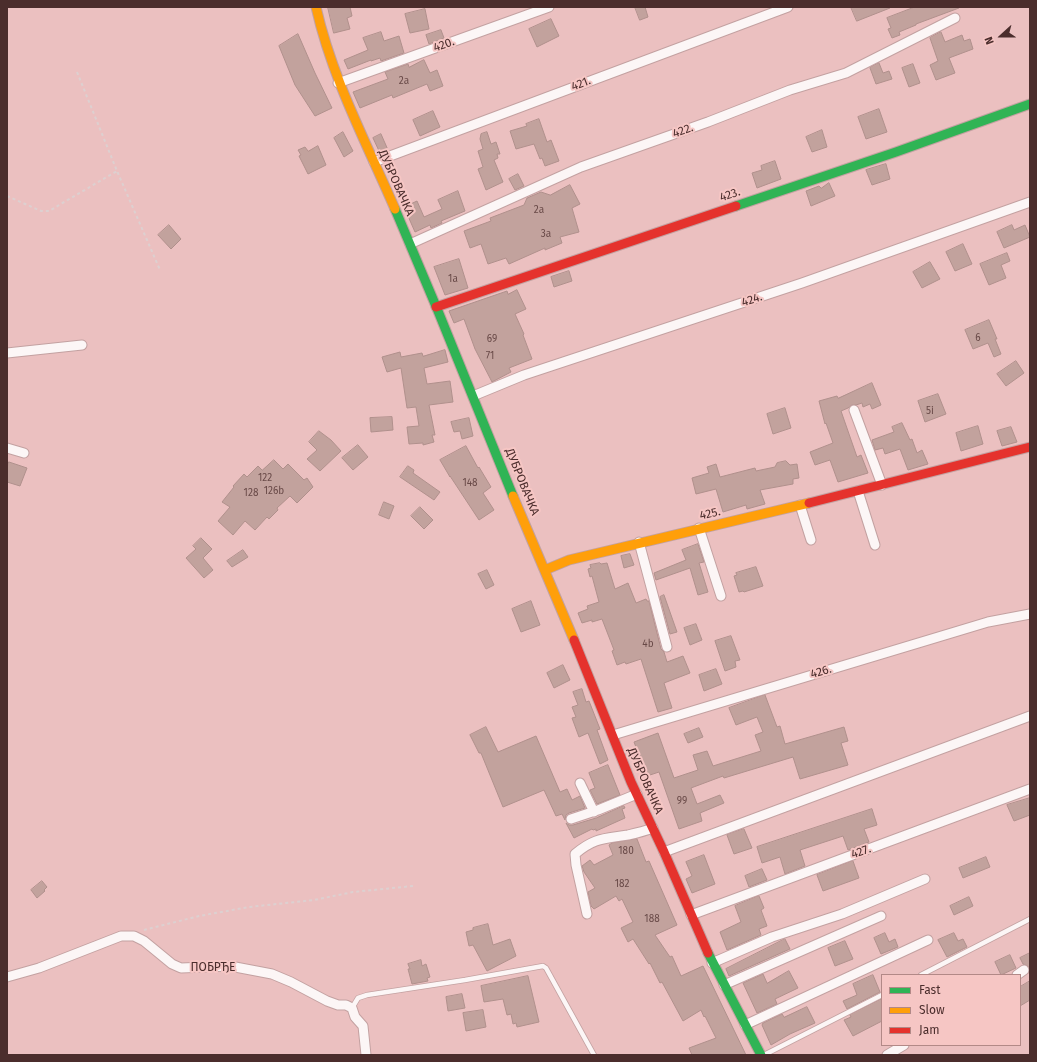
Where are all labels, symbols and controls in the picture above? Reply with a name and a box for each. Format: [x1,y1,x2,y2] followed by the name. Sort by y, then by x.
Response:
[981,16,1021,56] north arrow
[431,35,457,55] street label: 420.
[982,35,997,46] text: N
[569,74,593,94] street label: 421.
[399,75,409,87] house number: 2a
[671,121,695,141] street label: 422.
[375,148,417,218] street label: ДУБРОВАЧКА
[718,185,742,205] street label: 423.
[534,204,544,216] house number: 2a
[541,228,551,240] house number: 3a
[448,273,458,285] house number: 1a
[740,290,764,310] street label: 424.
[975,332,981,344] house number: 6
[487,333,497,345] house number: 69
[486,350,494,362] house number: 71
[926,405,934,417] house number: 5i
[502,446,542,518] street label: ДУБРОВАЧКА
[258,472,272,484] house number: 122
[462,477,478,489] house number: 148
[264,485,284,497] house number: 126b
[244,487,258,499] house number: 128
[698,505,722,523] street label: 425.
[642,638,654,650] house number: 4b
[809,662,833,682] street label: 426.
[624,746,666,816] street label: ДУБРОВАЧКА
[677,795,687,807] house number: 99
[849,842,873,862] street label: 427.
[618,845,634,857] house number: 180
[615,878,629,890] house number: 182
[644,913,660,925] house number: 188
[190,961,236,975] street label: ПОБРЂЕ
[881,974,1021,1046] legend
[919,983,941,997] text: Fast
[919,1003,945,1017] text: Slow
[919,1023,939,1037] text: Jam

